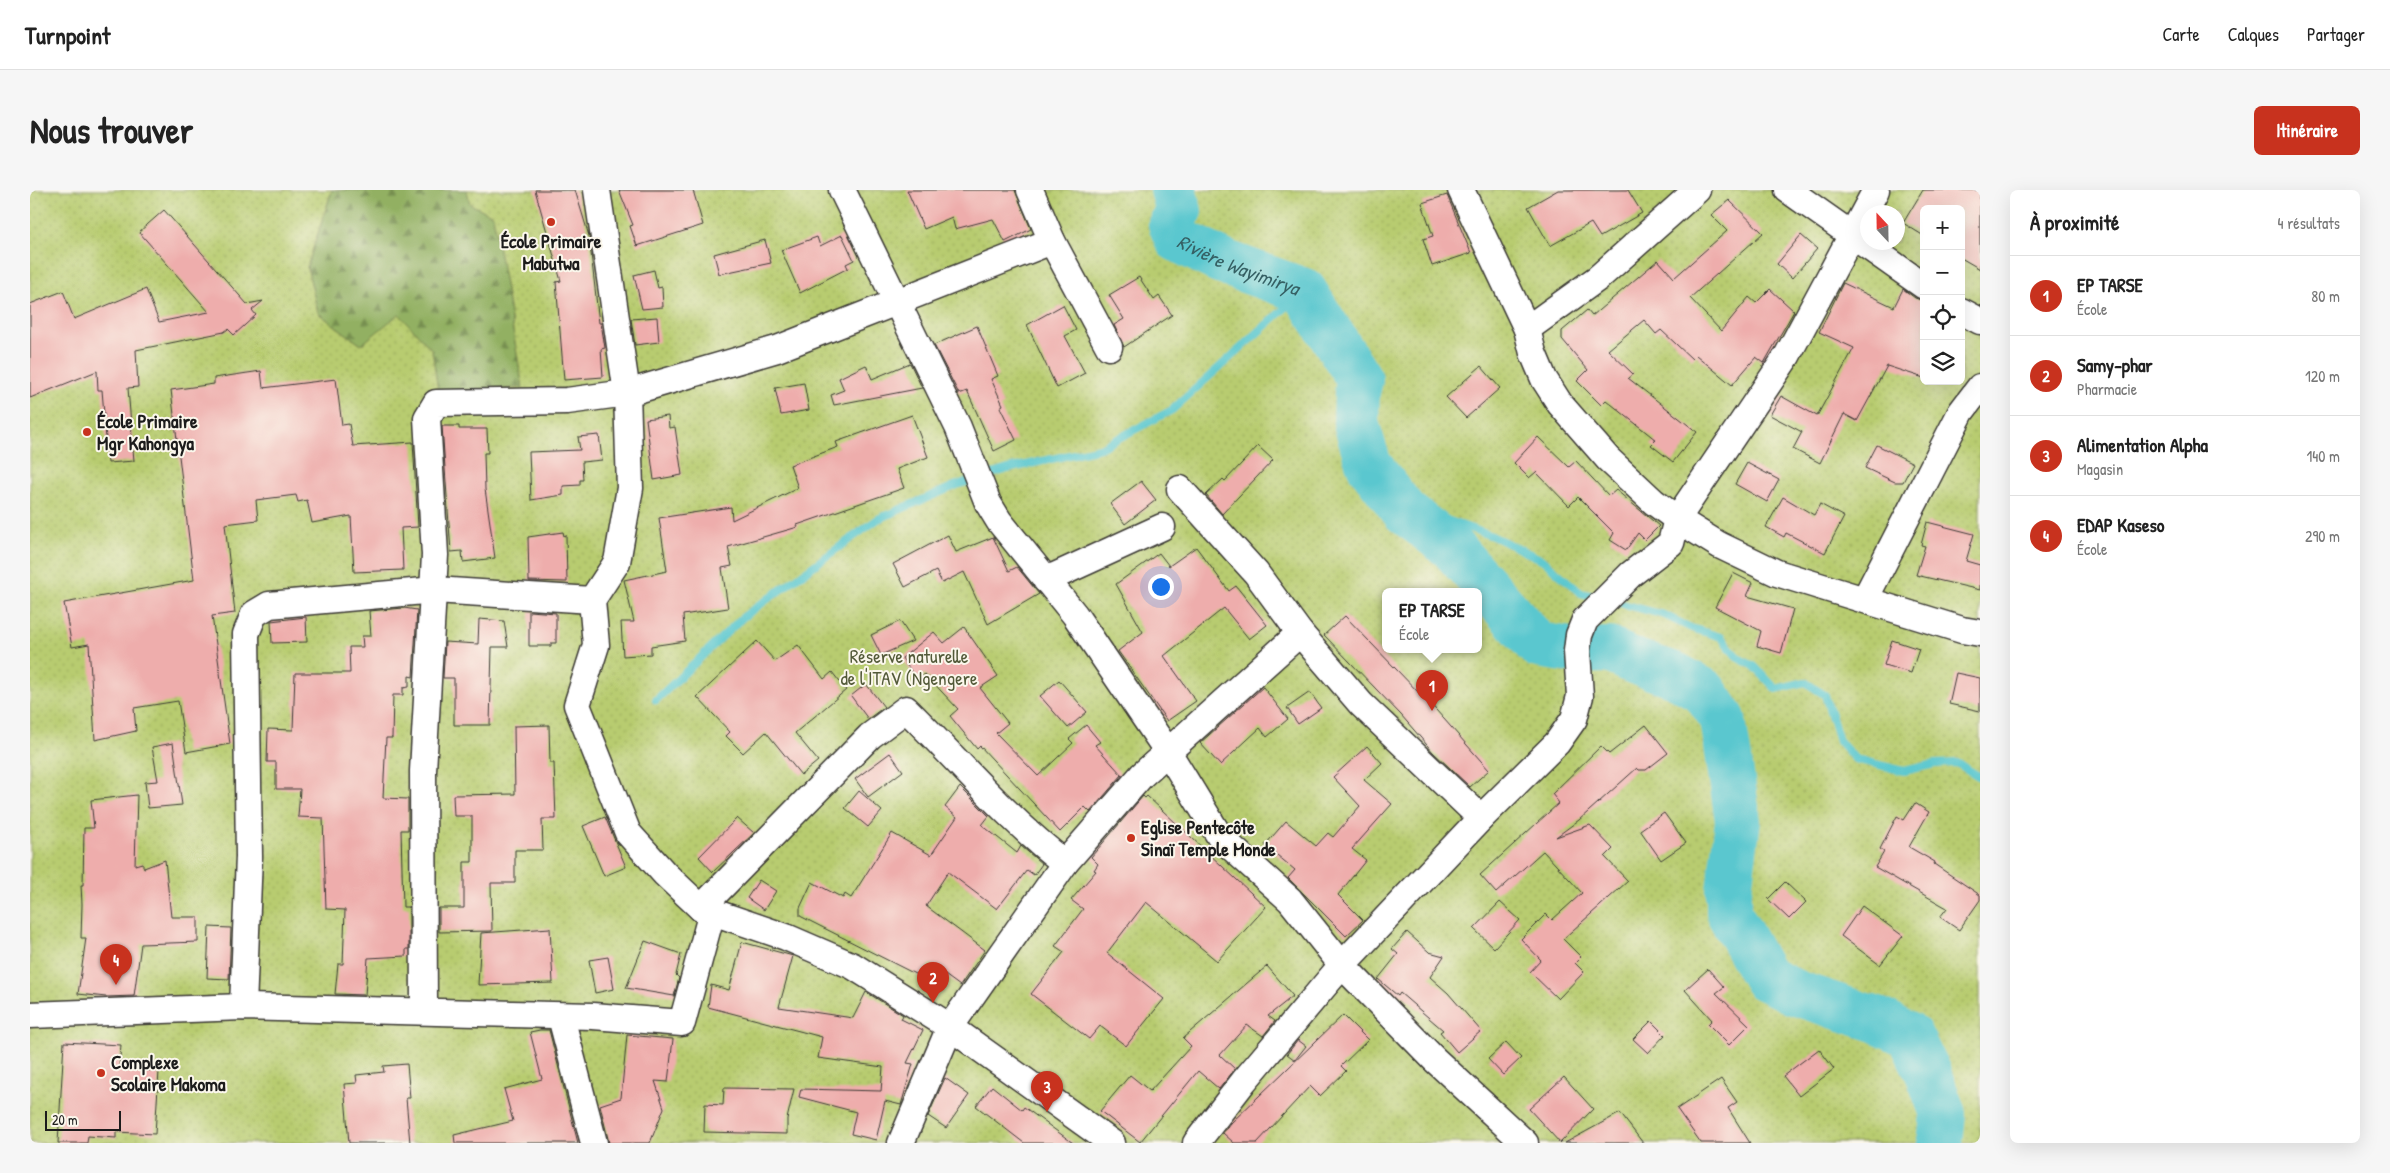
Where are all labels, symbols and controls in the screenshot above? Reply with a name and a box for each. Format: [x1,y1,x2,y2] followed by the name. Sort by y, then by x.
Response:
[25,19,110,51] text: Turnpoint
[2162,22,2200,47] text: Carte
[2228,22,2279,47] text: Calques
[2307,22,2365,47] text: Partager
[2254,106,2360,155] button: Itinéraire
[30,107,193,154] text: Nous trouver
[1860,205,1905,250] north arrow
[1920,205,1965,385] map controls
[1920,205,1965,250] button: +
[2030,208,2119,237] text: À proximité
[2278,212,2340,234] text: 4 résultats
[545,216,557,228] marker: École Primaire Mabutwa
[1173,227,1305,302] water label: Rivière Wayimirya
[501,228,602,276] place label: École Primaire Mabutwa
[1920,250,1965,295] button: −
[2077,272,2143,298] text: EP TARSE
[2043,285,2049,307] text: 1
[2311,285,2340,307] text: 80 m
[1920,295,1965,340] button: locate
[2077,298,2107,320] text: École
[1920,340,1965,385] button: layers
[2077,352,2153,378] text: Samy-phar
[2042,365,2050,387] text: 2
[2305,365,2340,387] text: 120 m
[2077,378,2137,400] text: Pharmacie
[97,408,198,457] place label: École Primaire Mgr Kahongya
[81,426,93,438] marker: École Primaire Mgr Kahongya
[2077,432,2208,458] text: Alimentation Alpha
[2042,445,2050,467] text: 3
[2306,445,2340,467] text: 140 m
[2077,458,2123,480] text: Magasin
[2077,512,2164,538] text: EDAP Kaseso
[2043,525,2049,547] text: 4
[2305,525,2340,547] text: 290 m
[2077,538,2107,560] text: École
[1148,574,1174,600] your location
[1382,588,1482,653] popup
[1399,597,1465,623] text: EP TARSE
[1399,623,1429,645] text: École
[840,643,978,691] park label: Réserve naturelle de l'ITAV (Ngengere
[1416,670,1448,711] pin: 1
[1141,814,1276,863] place label: Eglise Pentecôte Sinaï Temple Monde
[1125,832,1137,844] marker: Eglise Pentecôte Sinaï Temple Monde
[100,944,132,985] pin: 4
[917,962,949,1003] pin: 2
[111,1049,226,1097] place label: Complexe Scolaire Makoma
[95,1067,107,1079] marker: Complexe Scolaire Makoma
[1031,1071,1063,1112] pin: 3
[45,1108,121,1131] scale bar
[52,1110,78,1129] text: 20 m

